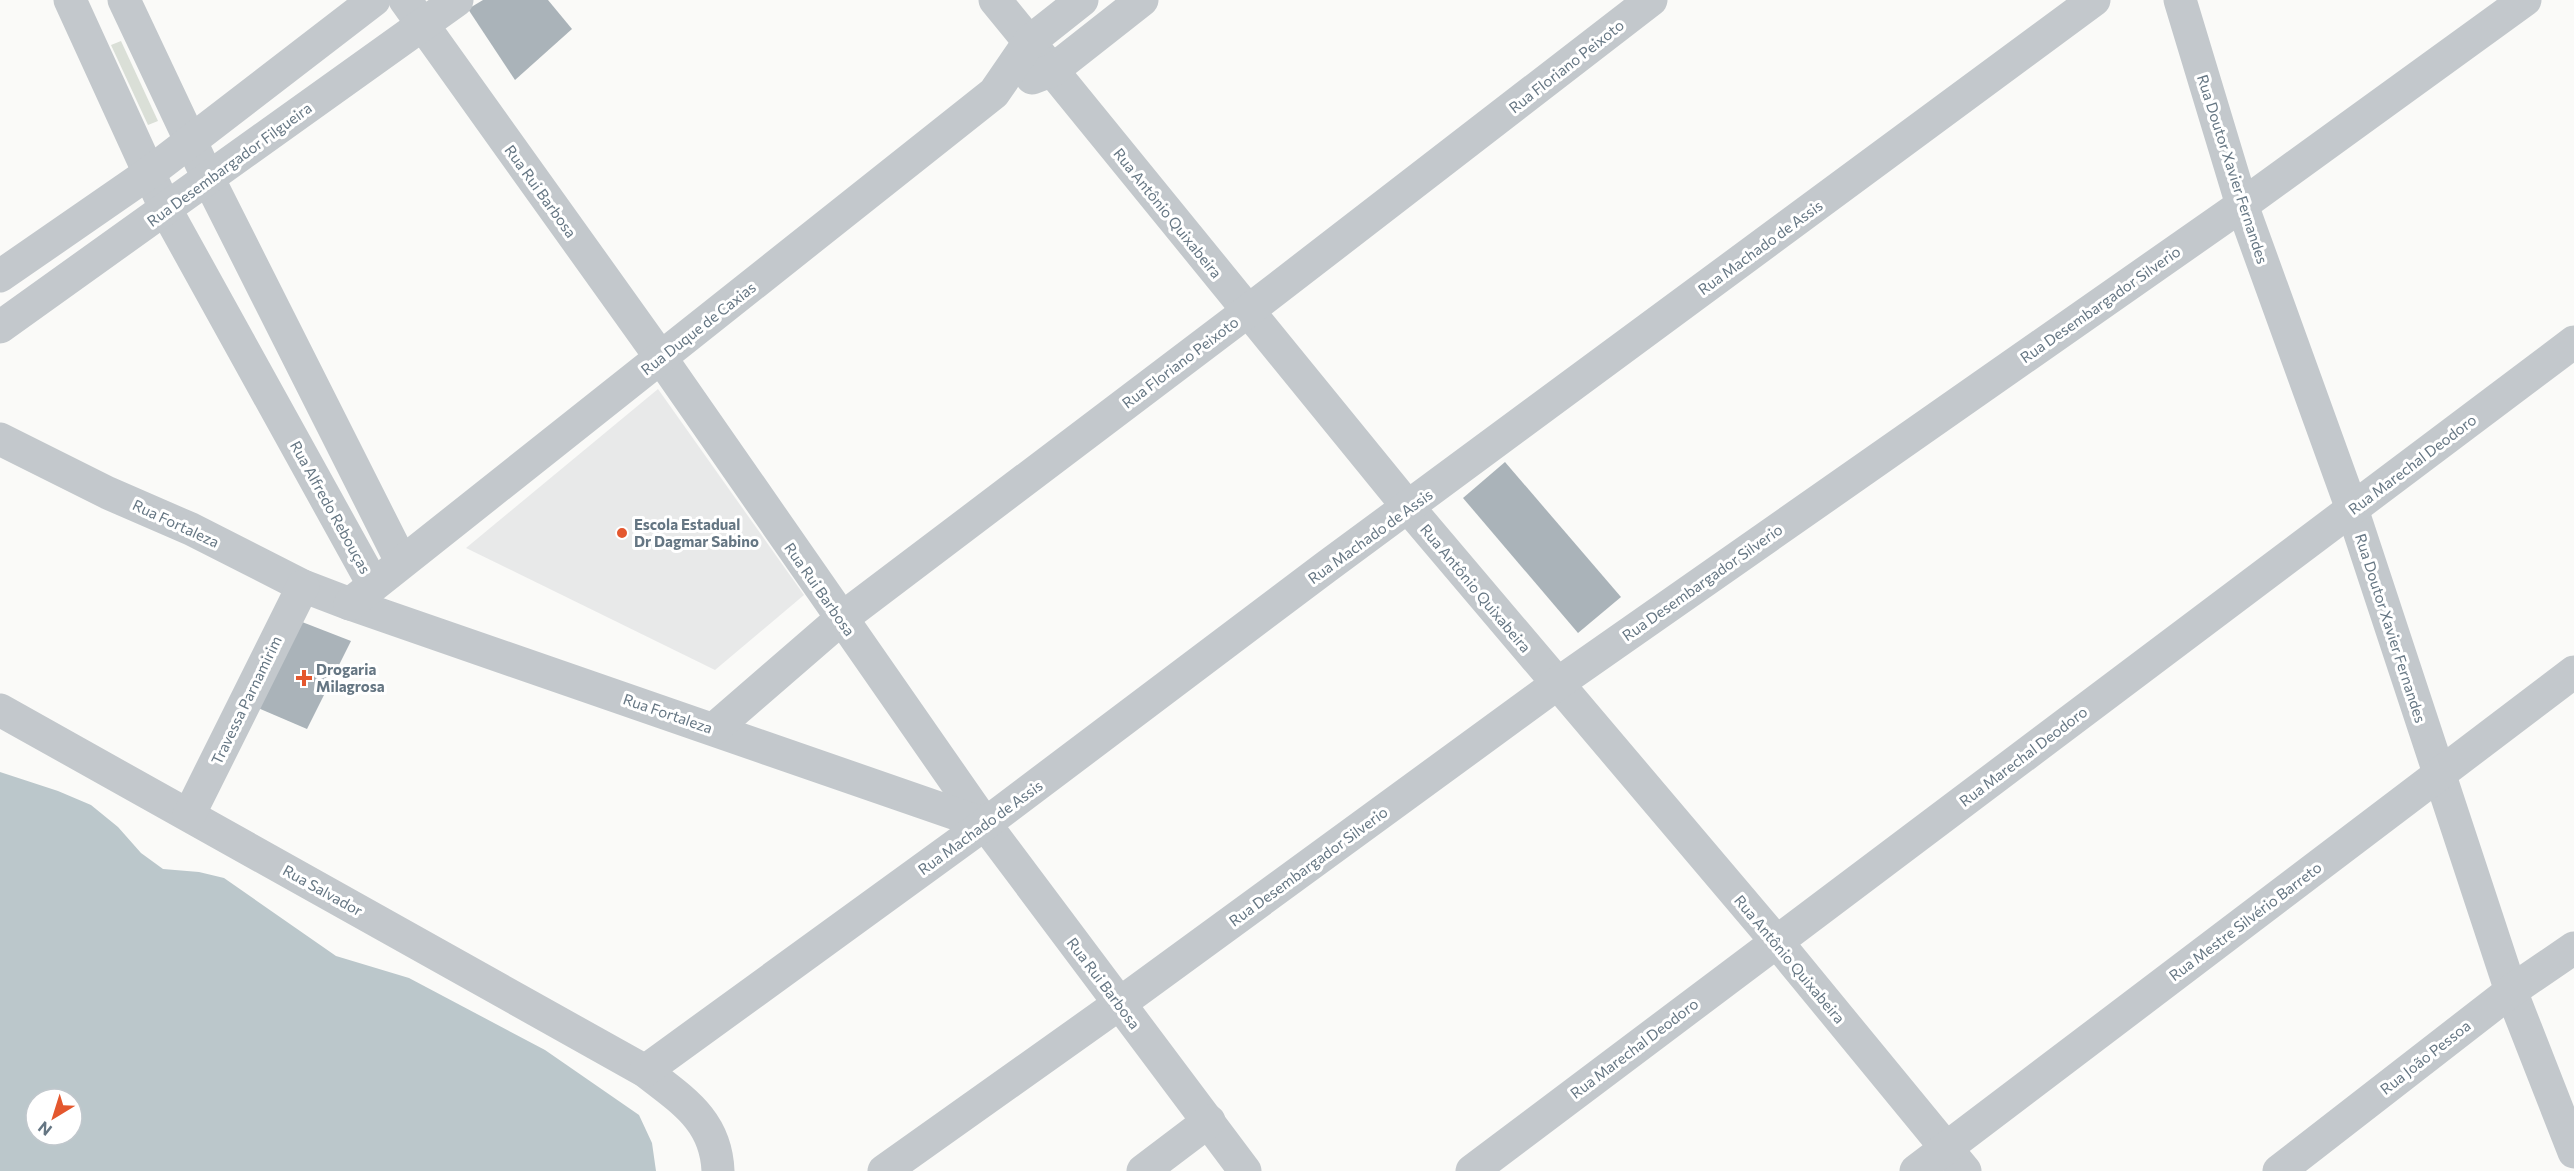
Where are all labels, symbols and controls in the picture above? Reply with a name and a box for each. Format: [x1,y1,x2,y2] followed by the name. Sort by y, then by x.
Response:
[1505,15,1627,116] street label: Rua Floriano Peixoto
[2194,72,2272,266] street label: Rua Doutor Xavier Fernandes
[143,98,315,230] street label: Rua Desembargador Filgueira
[501,141,581,241] street label: Rua Rui Barbosa
[1110,144,1226,282] street label: Rua Antônio Quixabeira
[1694,196,1826,298] street label: Rua Machado de Assis
[2016,242,2184,366] street label: Rua Desembargador Silverio
[637,278,759,378] street label: Rua Duque de Caxias
[1118,312,1242,412] street label: Rua Floriano Peixoto
[2344,410,2480,518] street label: Rua Marechal Deodoro
[287,437,375,577] street label: Rua Alfredo Rebouças
[1304,485,1436,587] street label: Rua Machado de Assis
[130,495,222,551] street label: Rua Fortaleza
[634,515,759,550] place label: Escola Estadual Dr Dagmar Sabino
[1417,520,1535,656] street label: Rua Antônio Quixabeira
[1618,520,1786,644] street label: Rua Desembargador Silverio
[615,526,629,540] marker: Escola Estadual Dr Dagmar Sabino
[2352,531,2430,725] street label: Rua Doutor Xavier Fernandes
[781,539,859,639] street label: Rua Rui Barbosa
[207,633,285,767] street label: Travessa Parnamirim
[316,660,385,695] place label: Drogaria Milagrosa
[297,671,311,685] marker: Drogaria Milagrosa
[621,689,715,737] street label: Rua Fortaleza
[1955,702,2091,810] street label: Rua Marechal Deodoro
[914,776,1046,878] street label: Rua Machado de Assis
[1225,802,1391,930] street label: Rua Desembargador Silverio
[2165,858,2325,984] street label: Rua Mestre Silvério Barreto
[280,861,366,919] street label: Rua Salvador
[1731,891,1849,1027] street label: Rua Antônio Quixabeira
[1064,934,1144,1032] street label: Rua Rui Barbosa
[1566,994,1702,1102] street label: Rua Marechal Deodoro
[2376,1016,2474,1098] street label: Rua João Pessoa
[24,1087,84,1147] north arrow
[34,1118,55,1140] text: N

